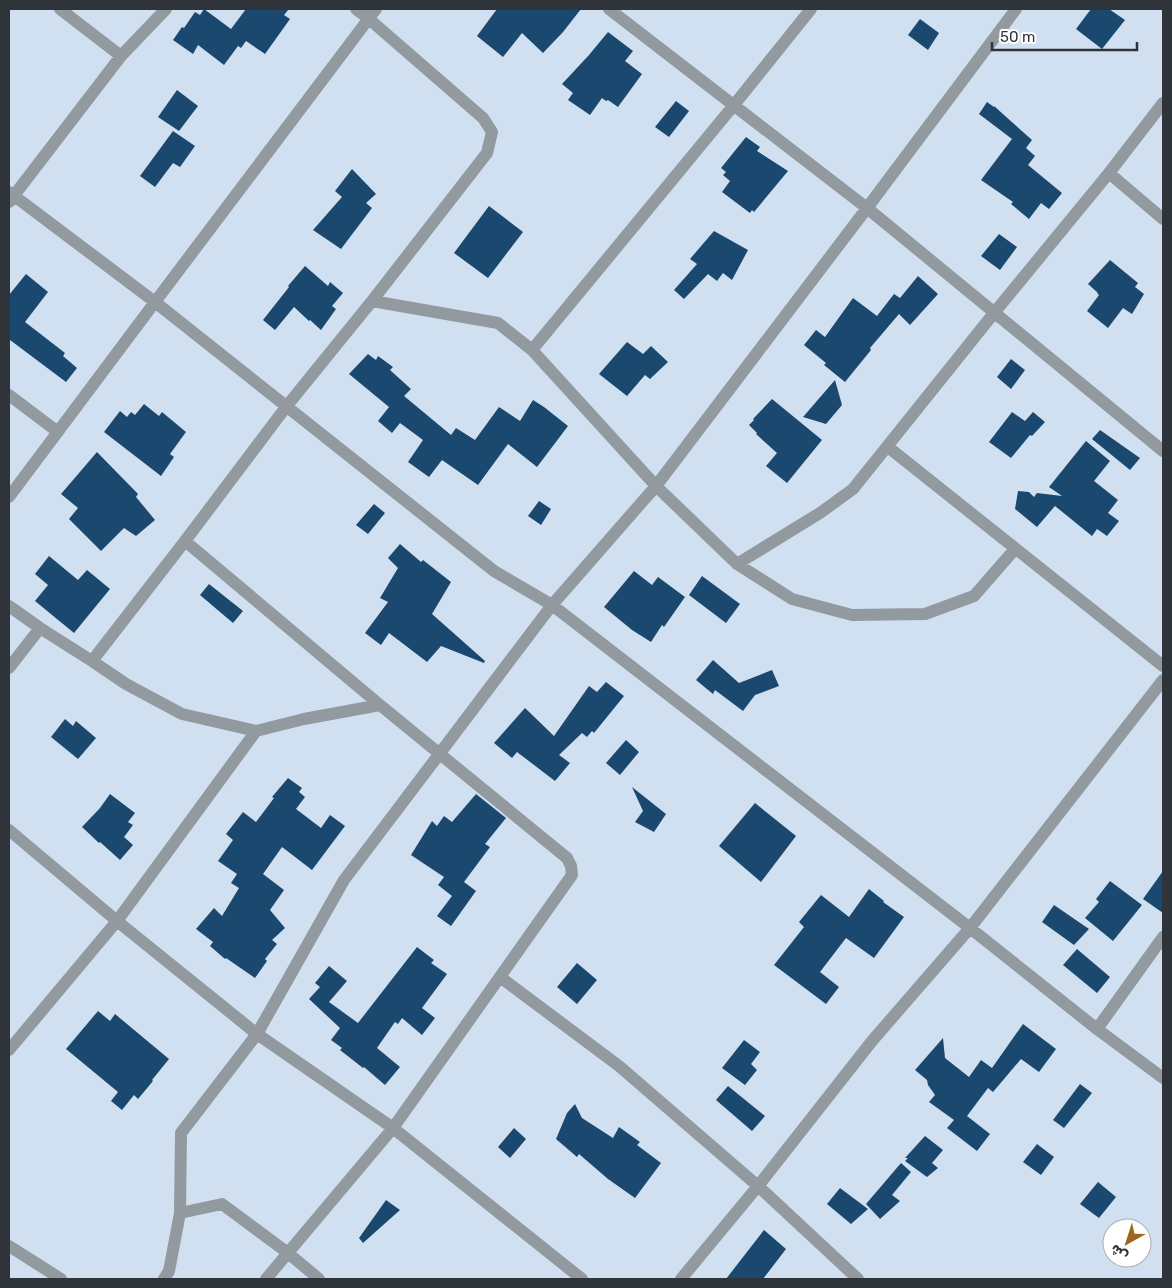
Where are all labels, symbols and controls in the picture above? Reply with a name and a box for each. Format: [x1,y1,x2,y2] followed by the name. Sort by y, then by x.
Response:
[992,20,1137,52] scale bar
[1000,28,1035,46] text: 50 m
[1102,1218,1152,1268] north arrow
[1107,1240,1131,1265] text: ش

